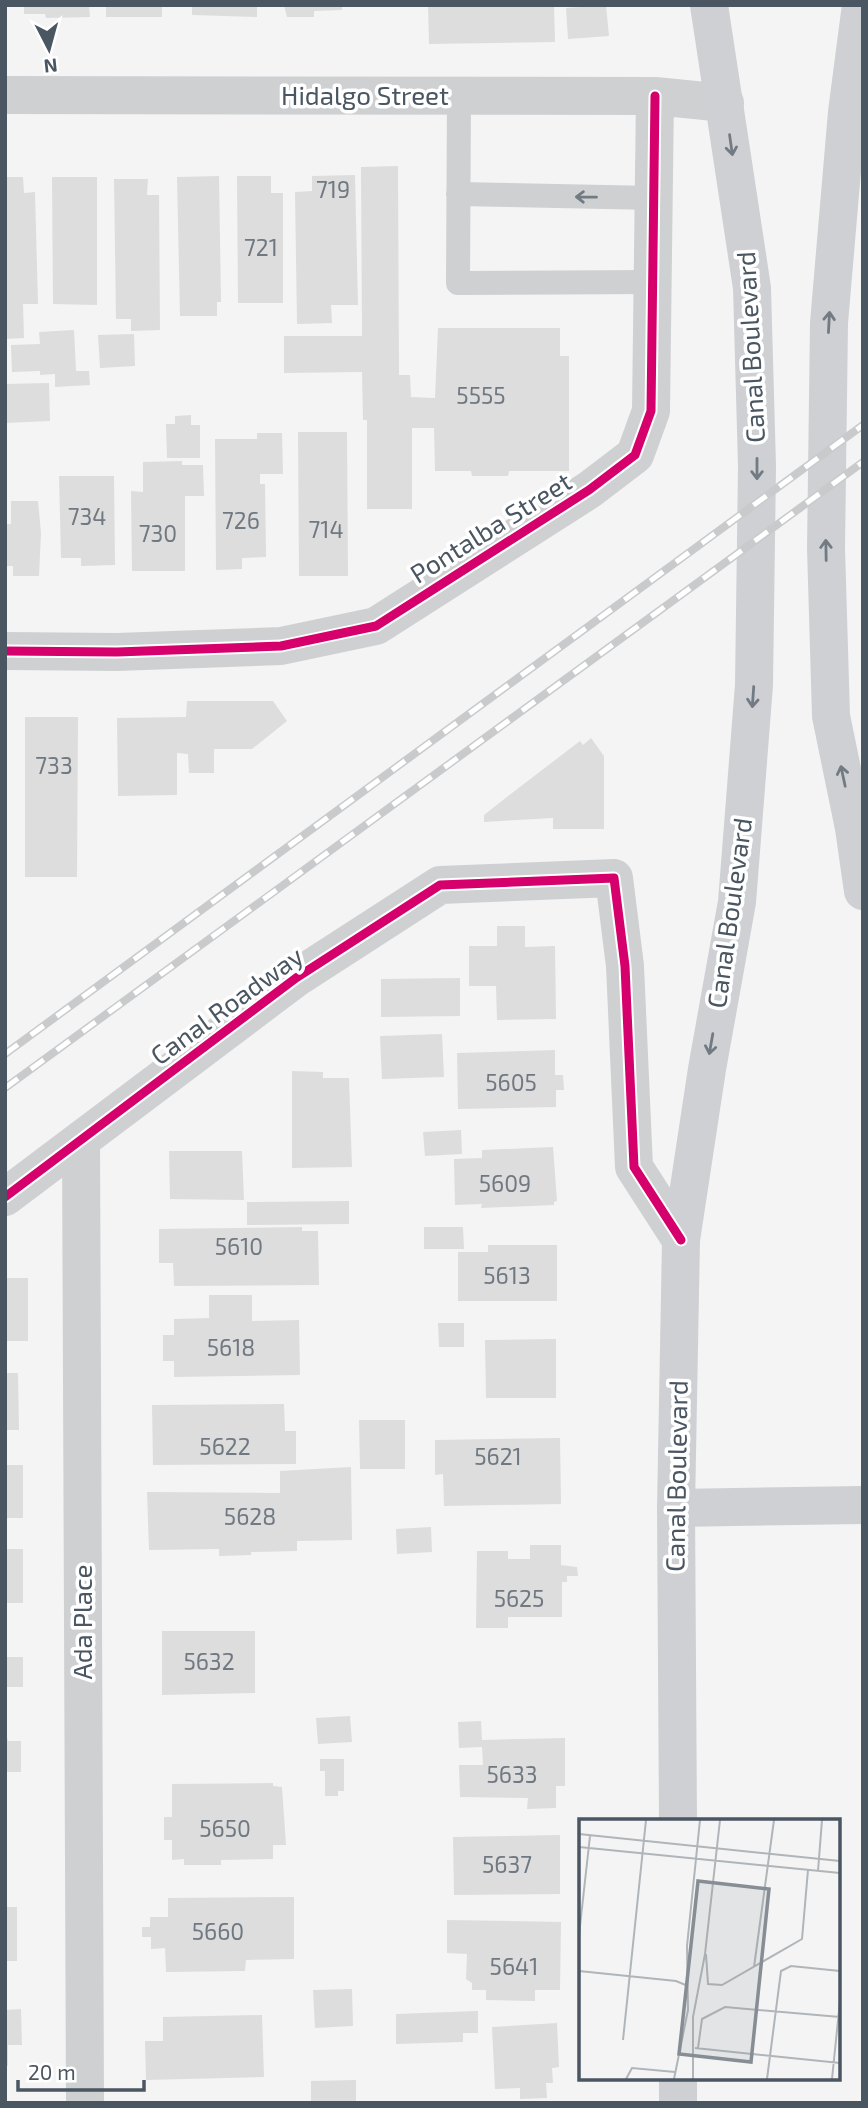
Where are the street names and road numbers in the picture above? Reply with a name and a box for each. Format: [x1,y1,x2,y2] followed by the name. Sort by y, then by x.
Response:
[281,79,449,110] street label: Hidalgo Street
[729,251,770,444] street label: Canal Boulevard
[404,465,577,589] street label: Pontalba Street
[700,816,757,1010] street label: Canal Boulevard
[144,939,308,1070] street label: Canal Roadway
[658,1380,693,1572] street label: Canal Boulevard
[66,1565,97,1679] street label: Ada Place

